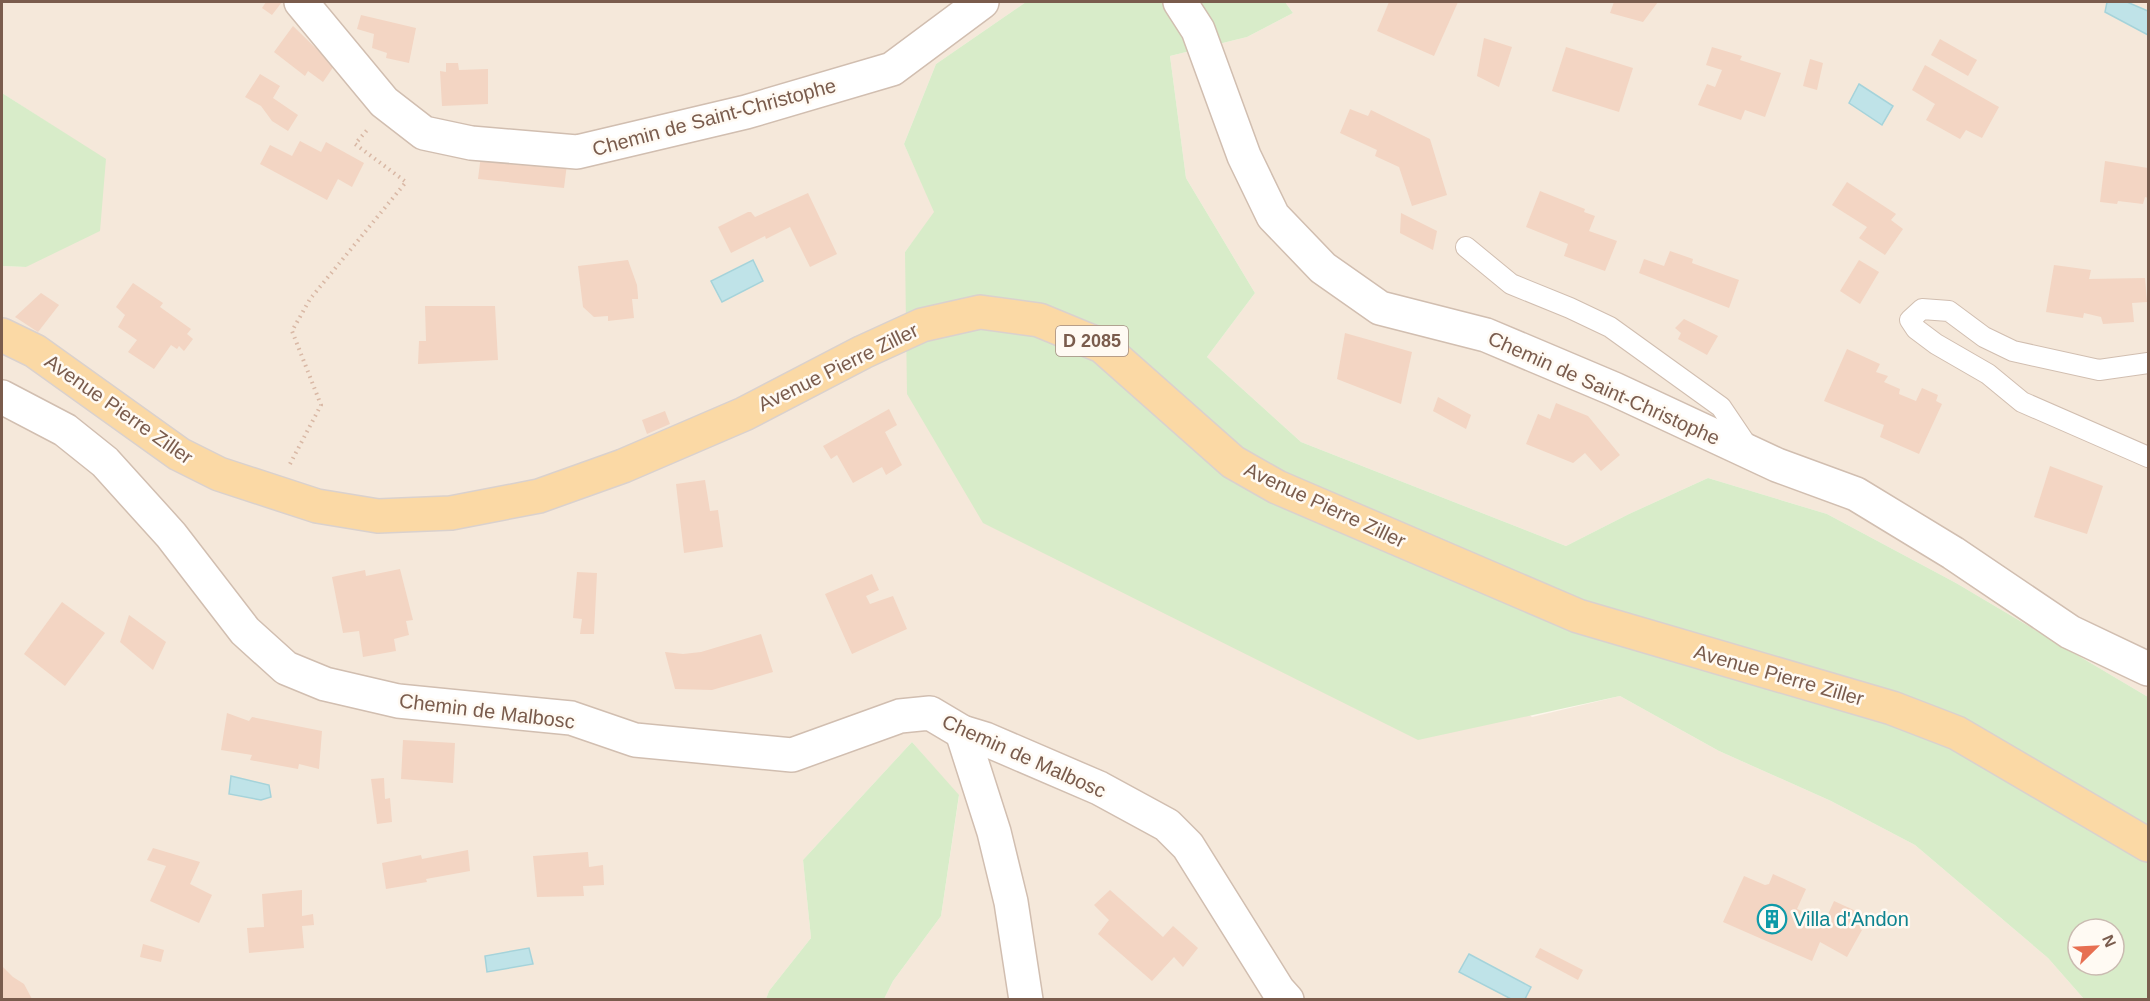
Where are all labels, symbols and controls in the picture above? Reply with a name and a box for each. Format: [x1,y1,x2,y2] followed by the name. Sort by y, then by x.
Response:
[590,74,838,160] street label: Chemin de Saint-Christophe
[754,319,922,415] street label: Avenue Pierre Ziller
[1056,326,1128,356] road number: D 2085
[1485,327,1723,449] street label: Chemin de Saint-Christophe
[41,350,197,468] street label: Avenue Pierre Ziller
[1241,458,1409,552] street label: Avenue Pierre Ziller
[1692,640,1867,710] street label: Avenue Pierre Ziller
[398,689,576,733] street label: Chemin de Malbosc
[939,710,1109,802] street label: Chemin de Malbosc
[1756,903,1788,935] building icon: Villa d'Andon
[1793,908,1909,930] place label: Villa d'Andon
[2066,917,2126,977] north arrow
[2099,932,2119,950] text: N

